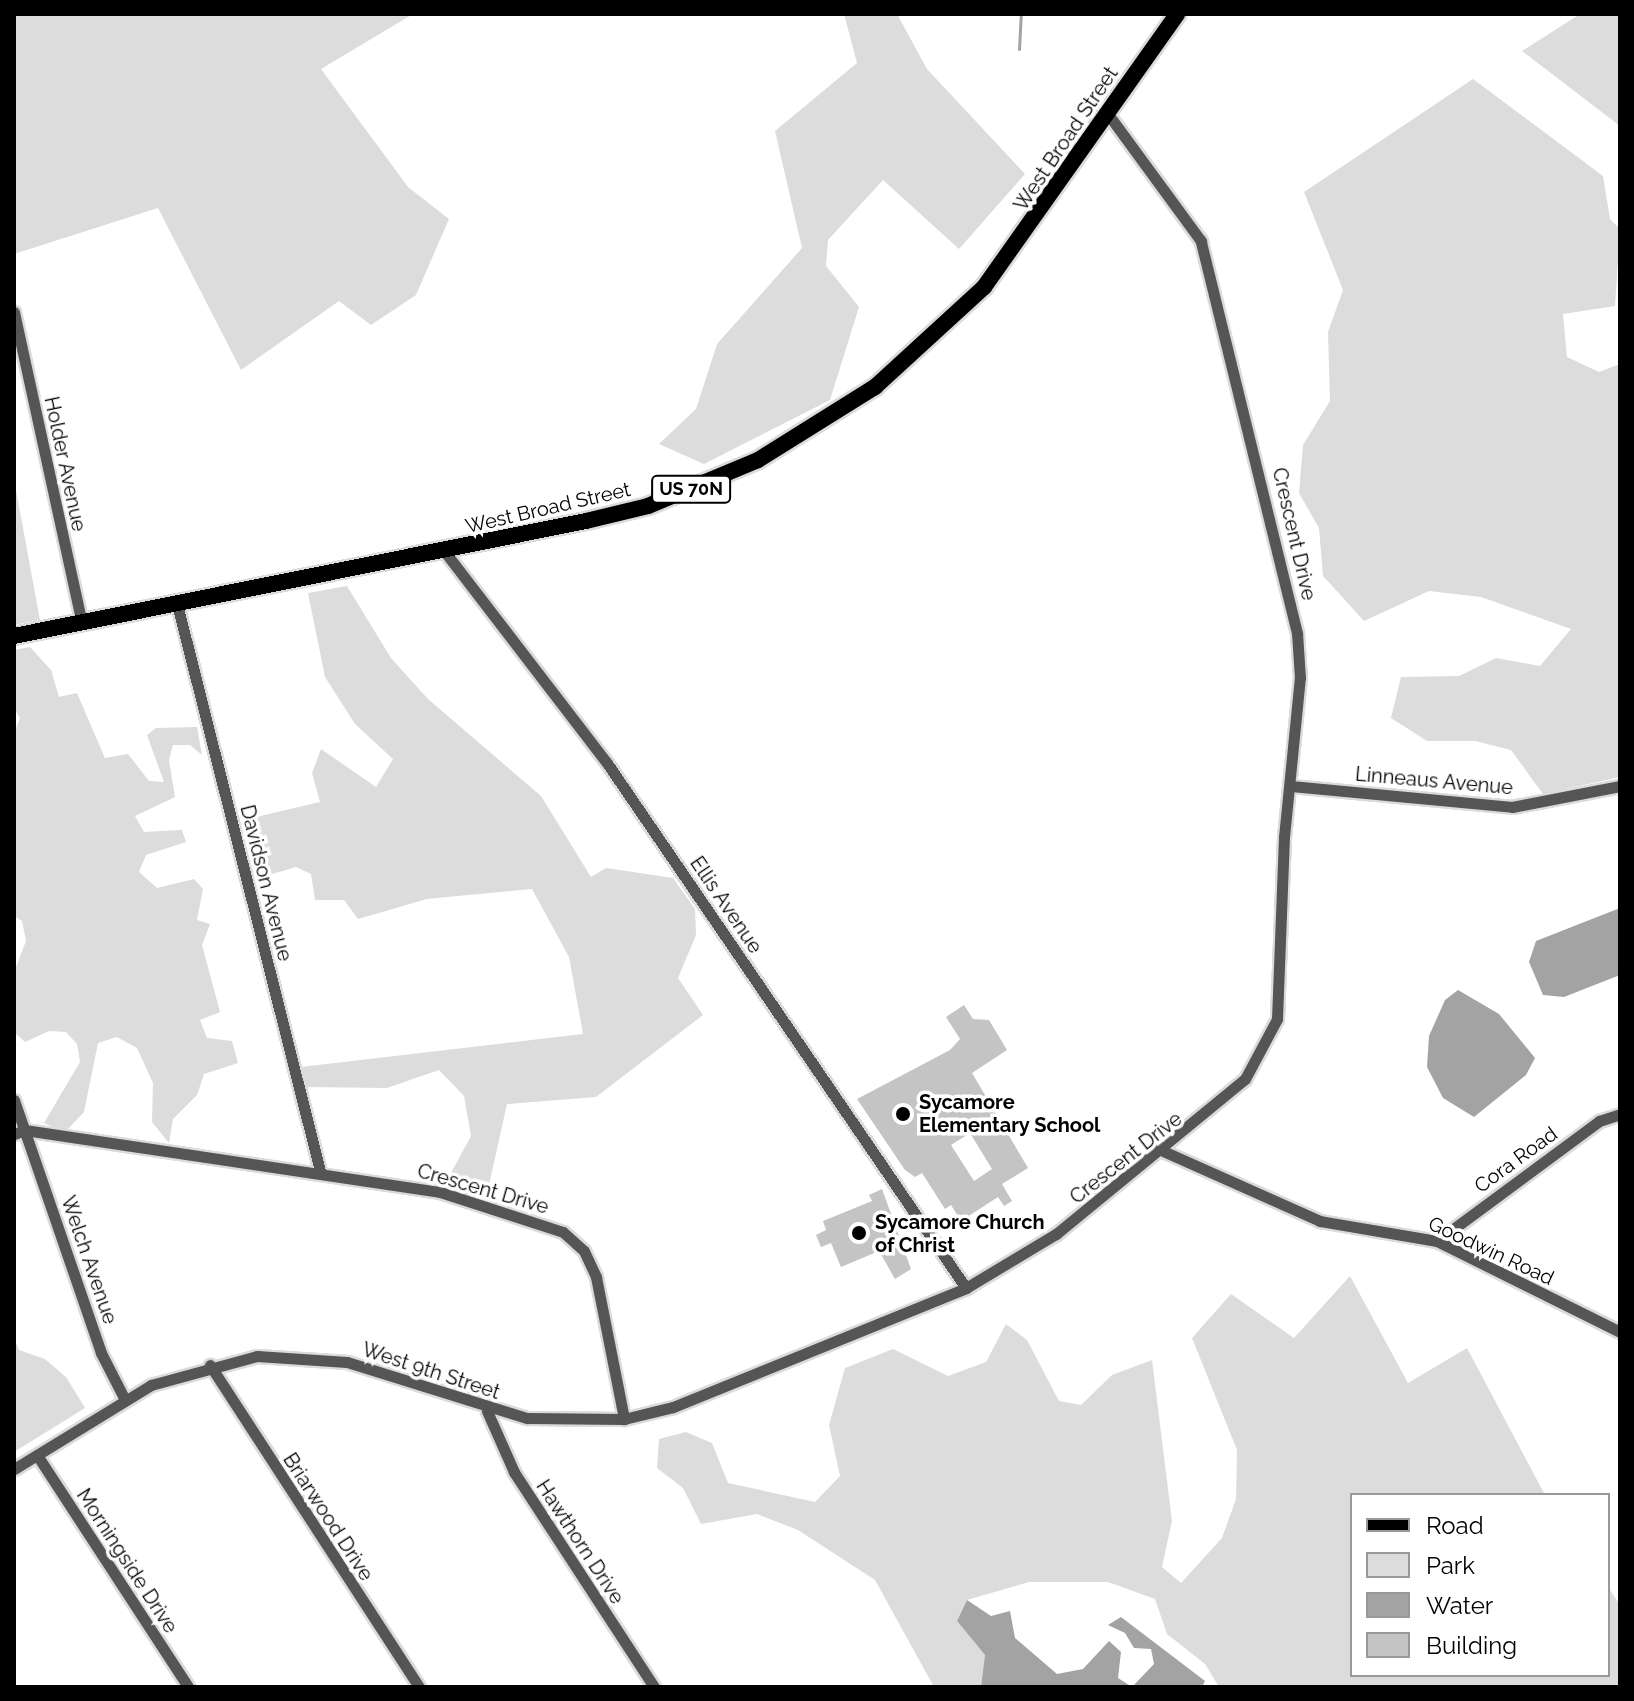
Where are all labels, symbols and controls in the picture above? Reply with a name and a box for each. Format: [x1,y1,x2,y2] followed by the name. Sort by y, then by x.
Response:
[1009,62,1123,216] street label: West Broad Street
[39,394,91,534] street label: Holder Avenue
[1267,465,1321,603] street label: Crescent Drive
[651,475,731,503] road number: US 70N
[463,477,633,539] street label: West Broad Street
[1354,762,1514,800] street label: Linneaus Avenue
[235,802,297,964] street label: Davidson Avenue
[685,852,767,958] street label: Ellis Avenue
[919,1090,1101,1137] place label: Sycamore Elementary School
[894,1105,912,1123] marker: Sycamore Elementary School
[1065,1107,1187,1209] street label: Crescent Drive
[1470,1122,1562,1198] street label: Cora Road
[415,1159,551,1219] street label: Crescent Drive
[56,1192,122,1328] street label: Welch Avenue
[875,1210,1045,1257] place label: Sycamore Church of Christ
[1424,1211,1558,1291] street label: Goodwin Road
[850,1224,868,1242] marker: Sycamore Church of Christ
[359,1337,503,1405] street label: West 9th Street
[278,1449,378,1585] street label: Briarwood Drive
[531,1475,629,1609] street label: Hawthorn Drive
[71,1484,183,1638] street label: Morningside Drive
[1350,1493,1610,1677] legend
[1426,1511,1484,1540] text: Road
[1426,1551,1475,1580] text: Park
[1426,1591,1493,1620] text: Water
[1426,1631,1517,1660] text: Building

